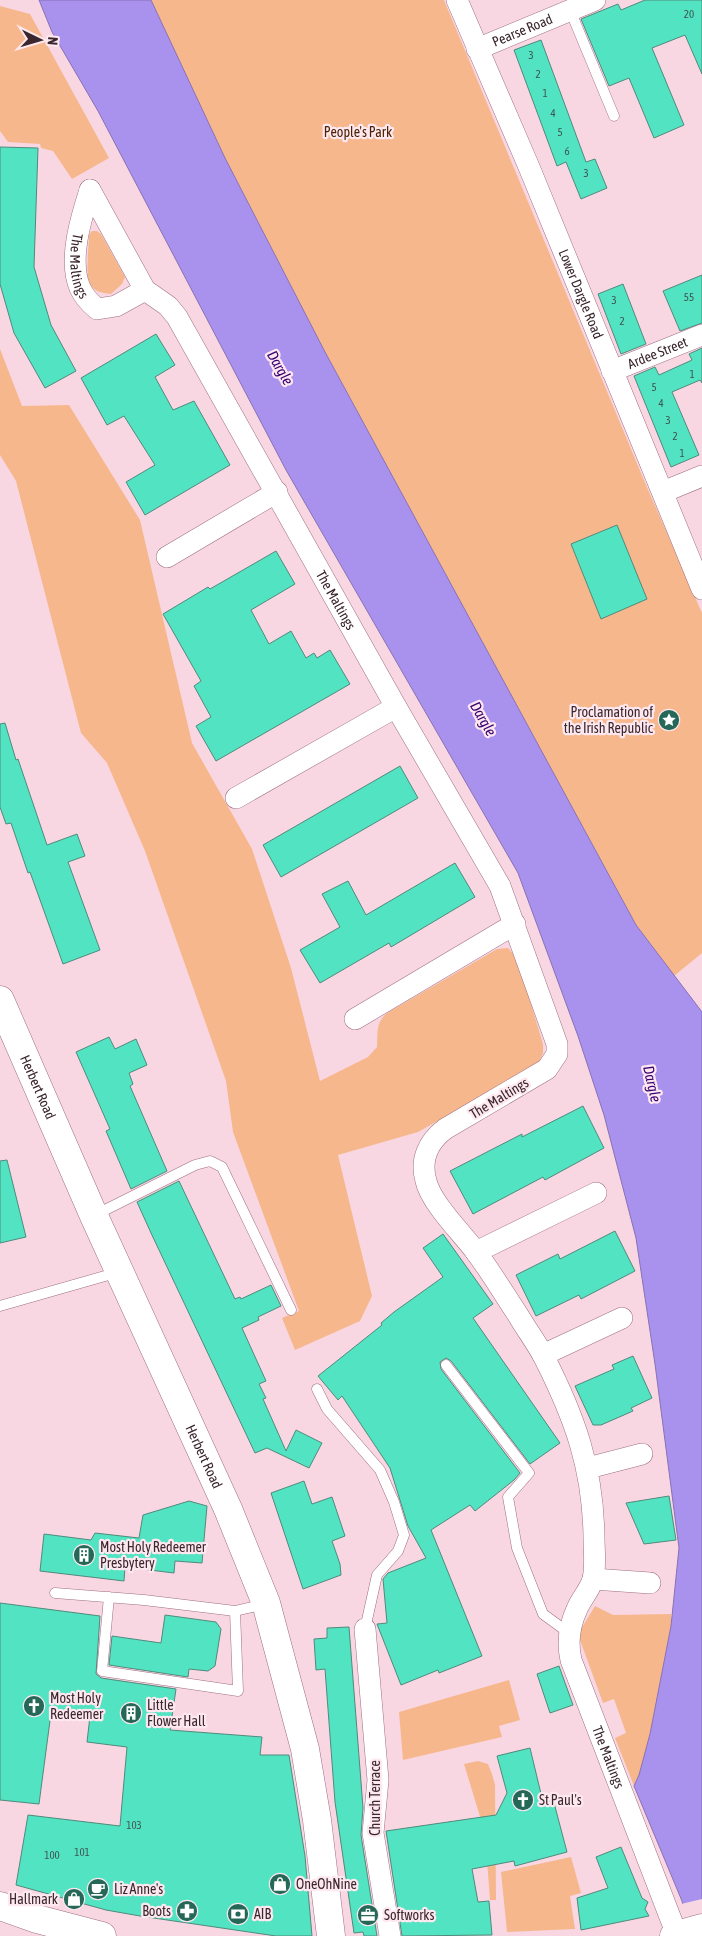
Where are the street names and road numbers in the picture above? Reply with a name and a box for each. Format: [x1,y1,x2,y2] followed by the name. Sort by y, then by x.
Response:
[490,11,555,50] street label: Pearse Road
[67,232,92,302] street label: The Maltings
[556,247,606,341] street label: Lower Dargle Road
[625,334,690,372] street label: Ardee Street
[313,568,359,633] street label: The Maltings
[17,1053,59,1122] street label: Herbert Road
[467,1074,531,1122] street label: The Maltings
[182,1422,225,1491] street label: Herbert Road
[589,1724,628,1791] street label: The Maltings
[367,1760,383,1836] street label: Church Terrace

